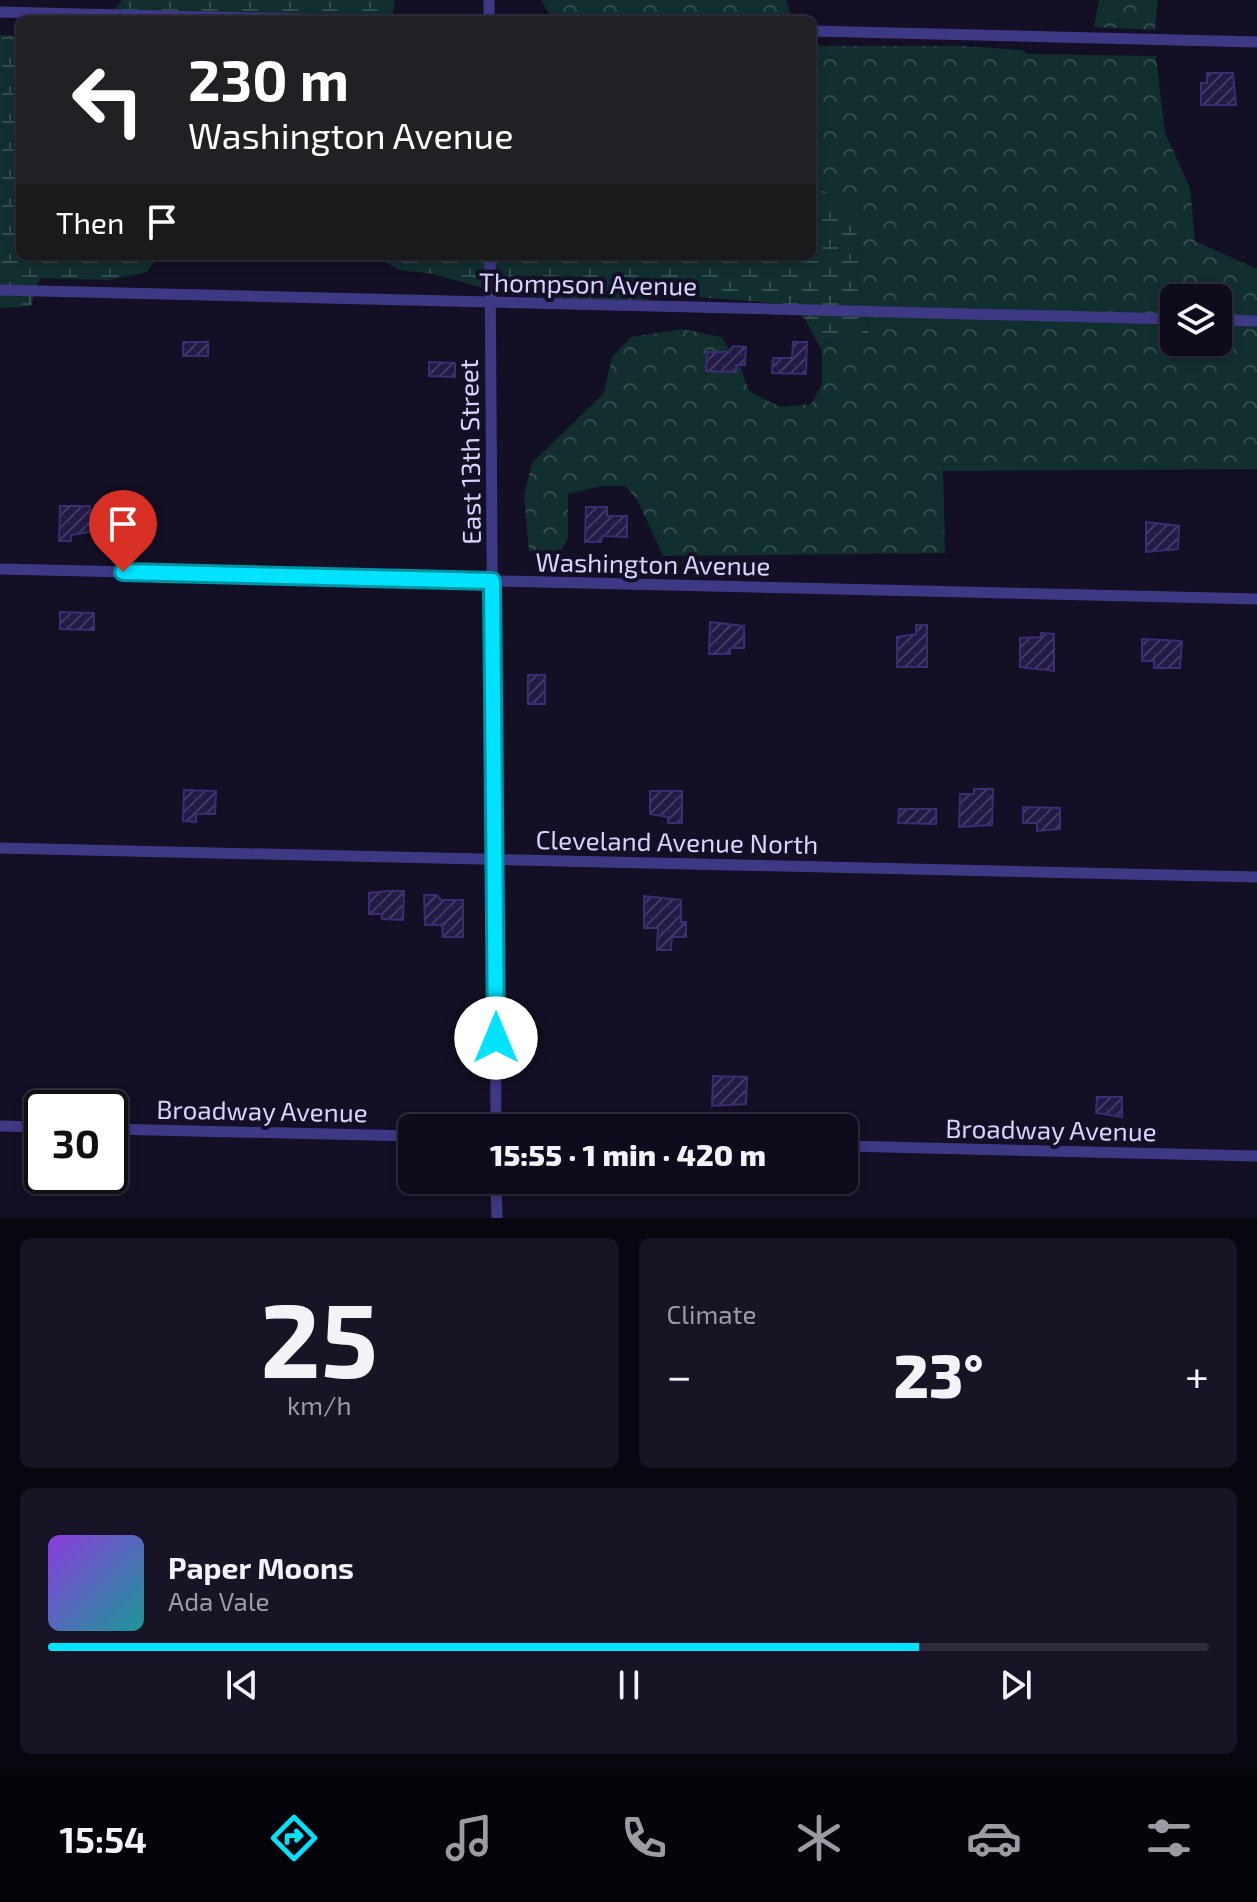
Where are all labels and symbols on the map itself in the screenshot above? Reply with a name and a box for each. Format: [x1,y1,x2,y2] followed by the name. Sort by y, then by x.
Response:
[479,266,697,300] street label: Thompson Avenue
[452,359,486,545] street label: East 13th Street
[89,490,157,572] pin
[535,545,771,581] street label: Washington Avenue
[535,823,819,859] street label: Cleveland Avenue North
[454,996,538,1080] position arrow
[24,1090,128,1194] speed limit sign: 30
[156,1093,368,1127] street label: Broadway Avenue
[945,1112,1157,1146] street label: Broadway Avenue

